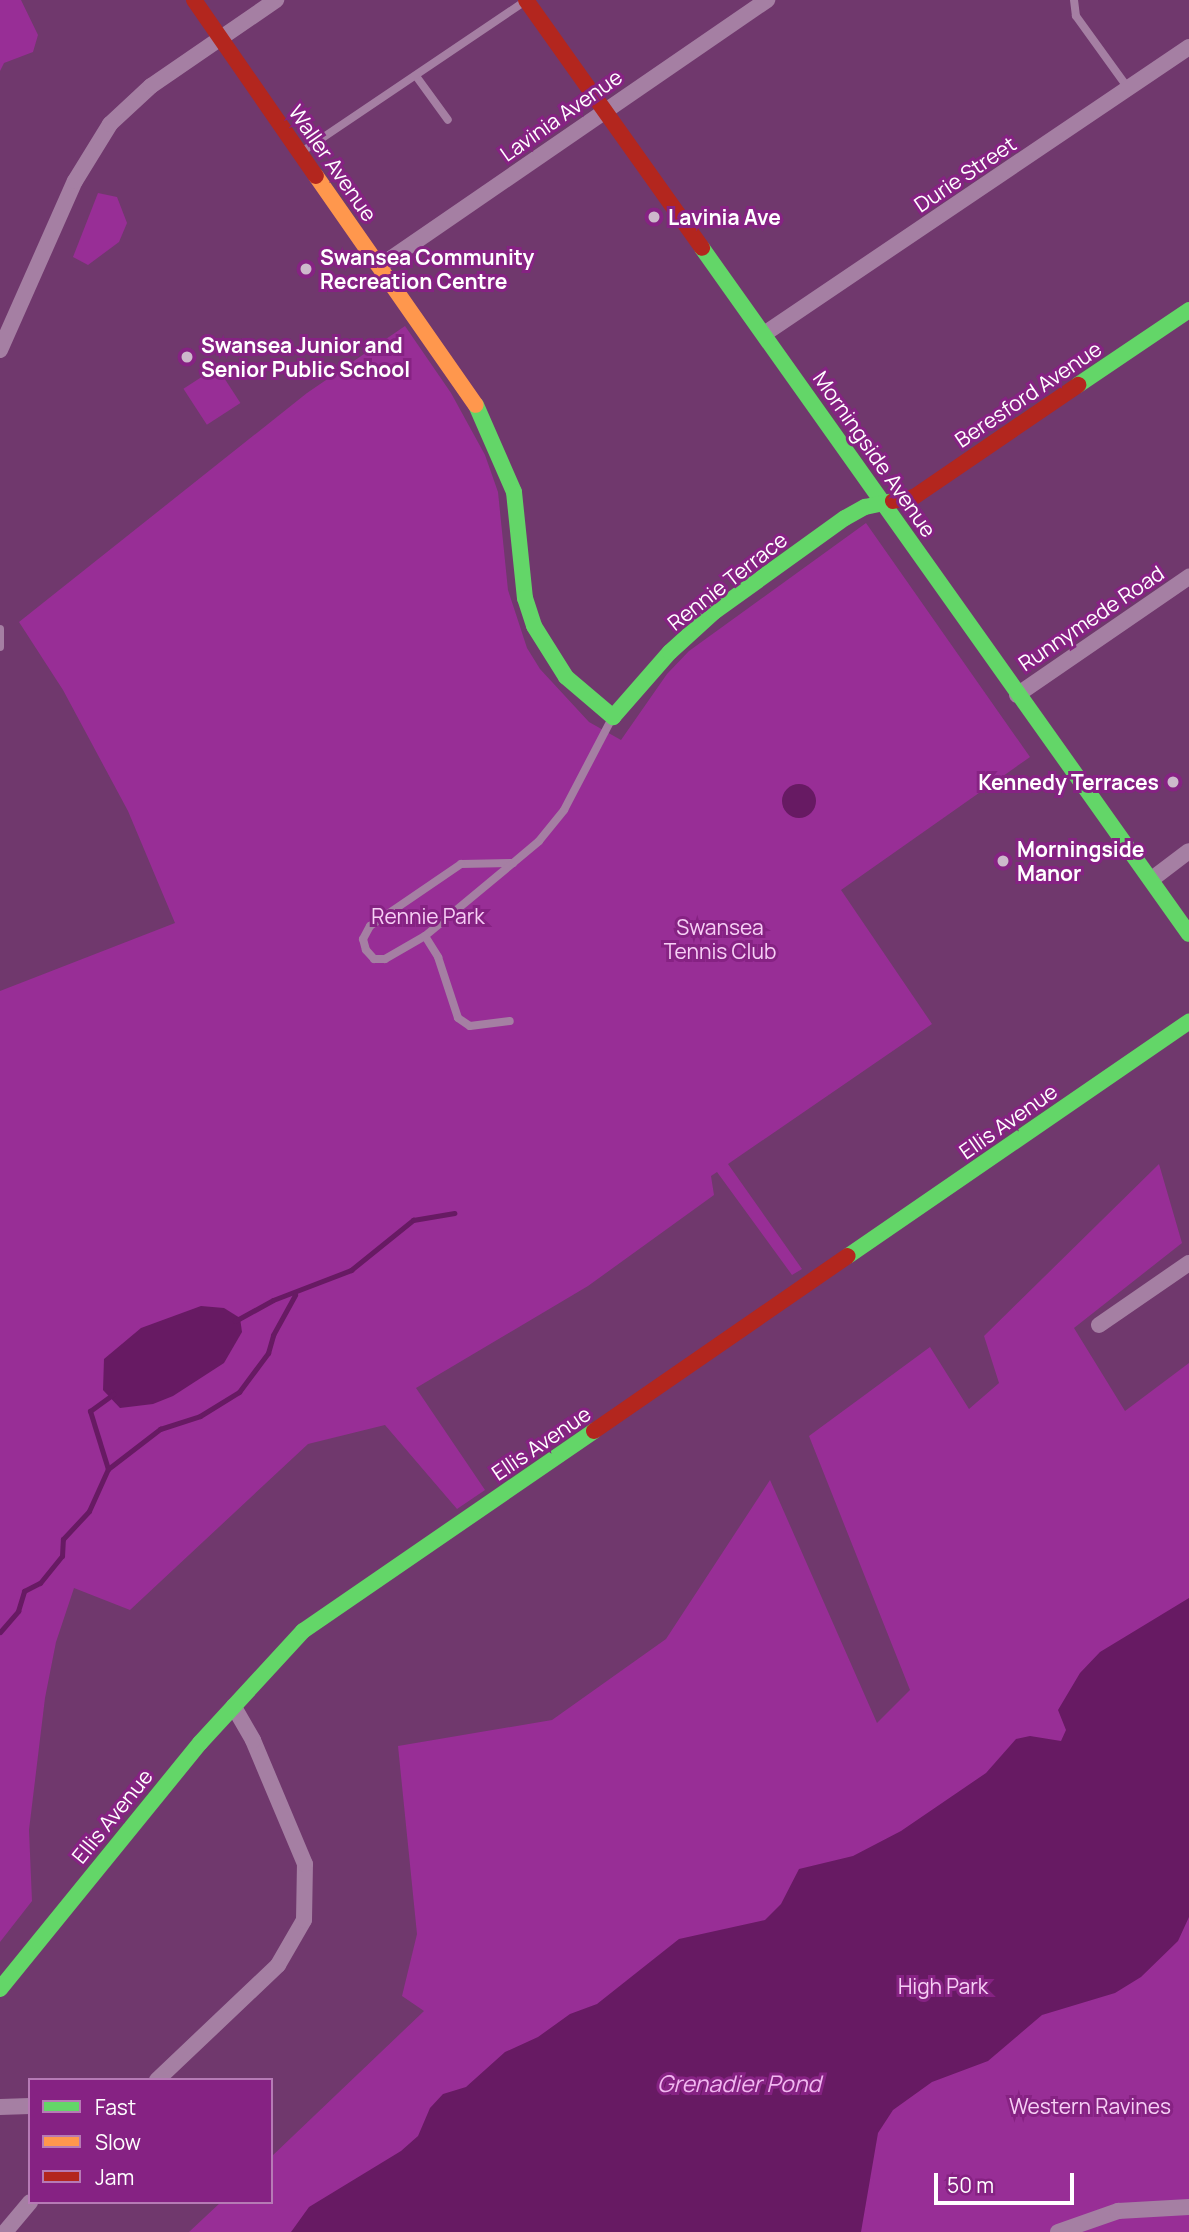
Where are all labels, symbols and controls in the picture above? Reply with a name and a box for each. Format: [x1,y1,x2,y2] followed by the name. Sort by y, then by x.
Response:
[495,64,627,166] street label: Lavinia Avenue
[284,100,382,226] street label: Waller Avenue
[909,131,1021,217] street label: Durie Street
[668,204,781,230] place label: Lavinia Ave
[646,209,662,225] marker: Lavinia Ave
[320,244,534,294] place label: Swansea Community Recreation Centre
[298,261,314,277] marker: Swansea Community Recreation Centre
[201,332,410,382] place label: Swansea Junior and Senior Public School
[950,336,1106,452] street label: Beresford Avenue
[179,349,195,365] marker: Swansea Junior and Senior Public School
[808,366,942,542] street label: Morningside Avenue
[662,527,792,635] street label: Rennie Terrace
[1013,560,1169,676] street label: Runnymede Road
[978,769,1159,795] place label: Kennedy Terraces
[1165,774,1181,790] marker: Kennedy Terraces
[1017,836,1144,886] place label: Morningside Manor
[995,853,1011,869] marker: Morningside Manor
[371,903,485,929] park label: Rennie Park
[664,914,776,964] park label: Swansea Tennis Club
[954,1078,1062,1164] street label: Ellis Avenue
[487,1401,595,1485] street label: Ellis Avenue
[66,1764,158,1868] street label: Ellis Avenue
[898,1973,988,1999] park label: High Park
[657,2069,821,2097] water label: Grenadier Pond
[28,2078,273,2204] legend
[95,2093,136,2121] text: Fast
[1009,2093,1171,2119] park label: Western Ravines
[95,2128,141,2156] text: Slow
[937,2158,1077,2202] scale bar
[95,2163,134,2191] text: Jam
[947,2171,994,2199] text: 50 m

